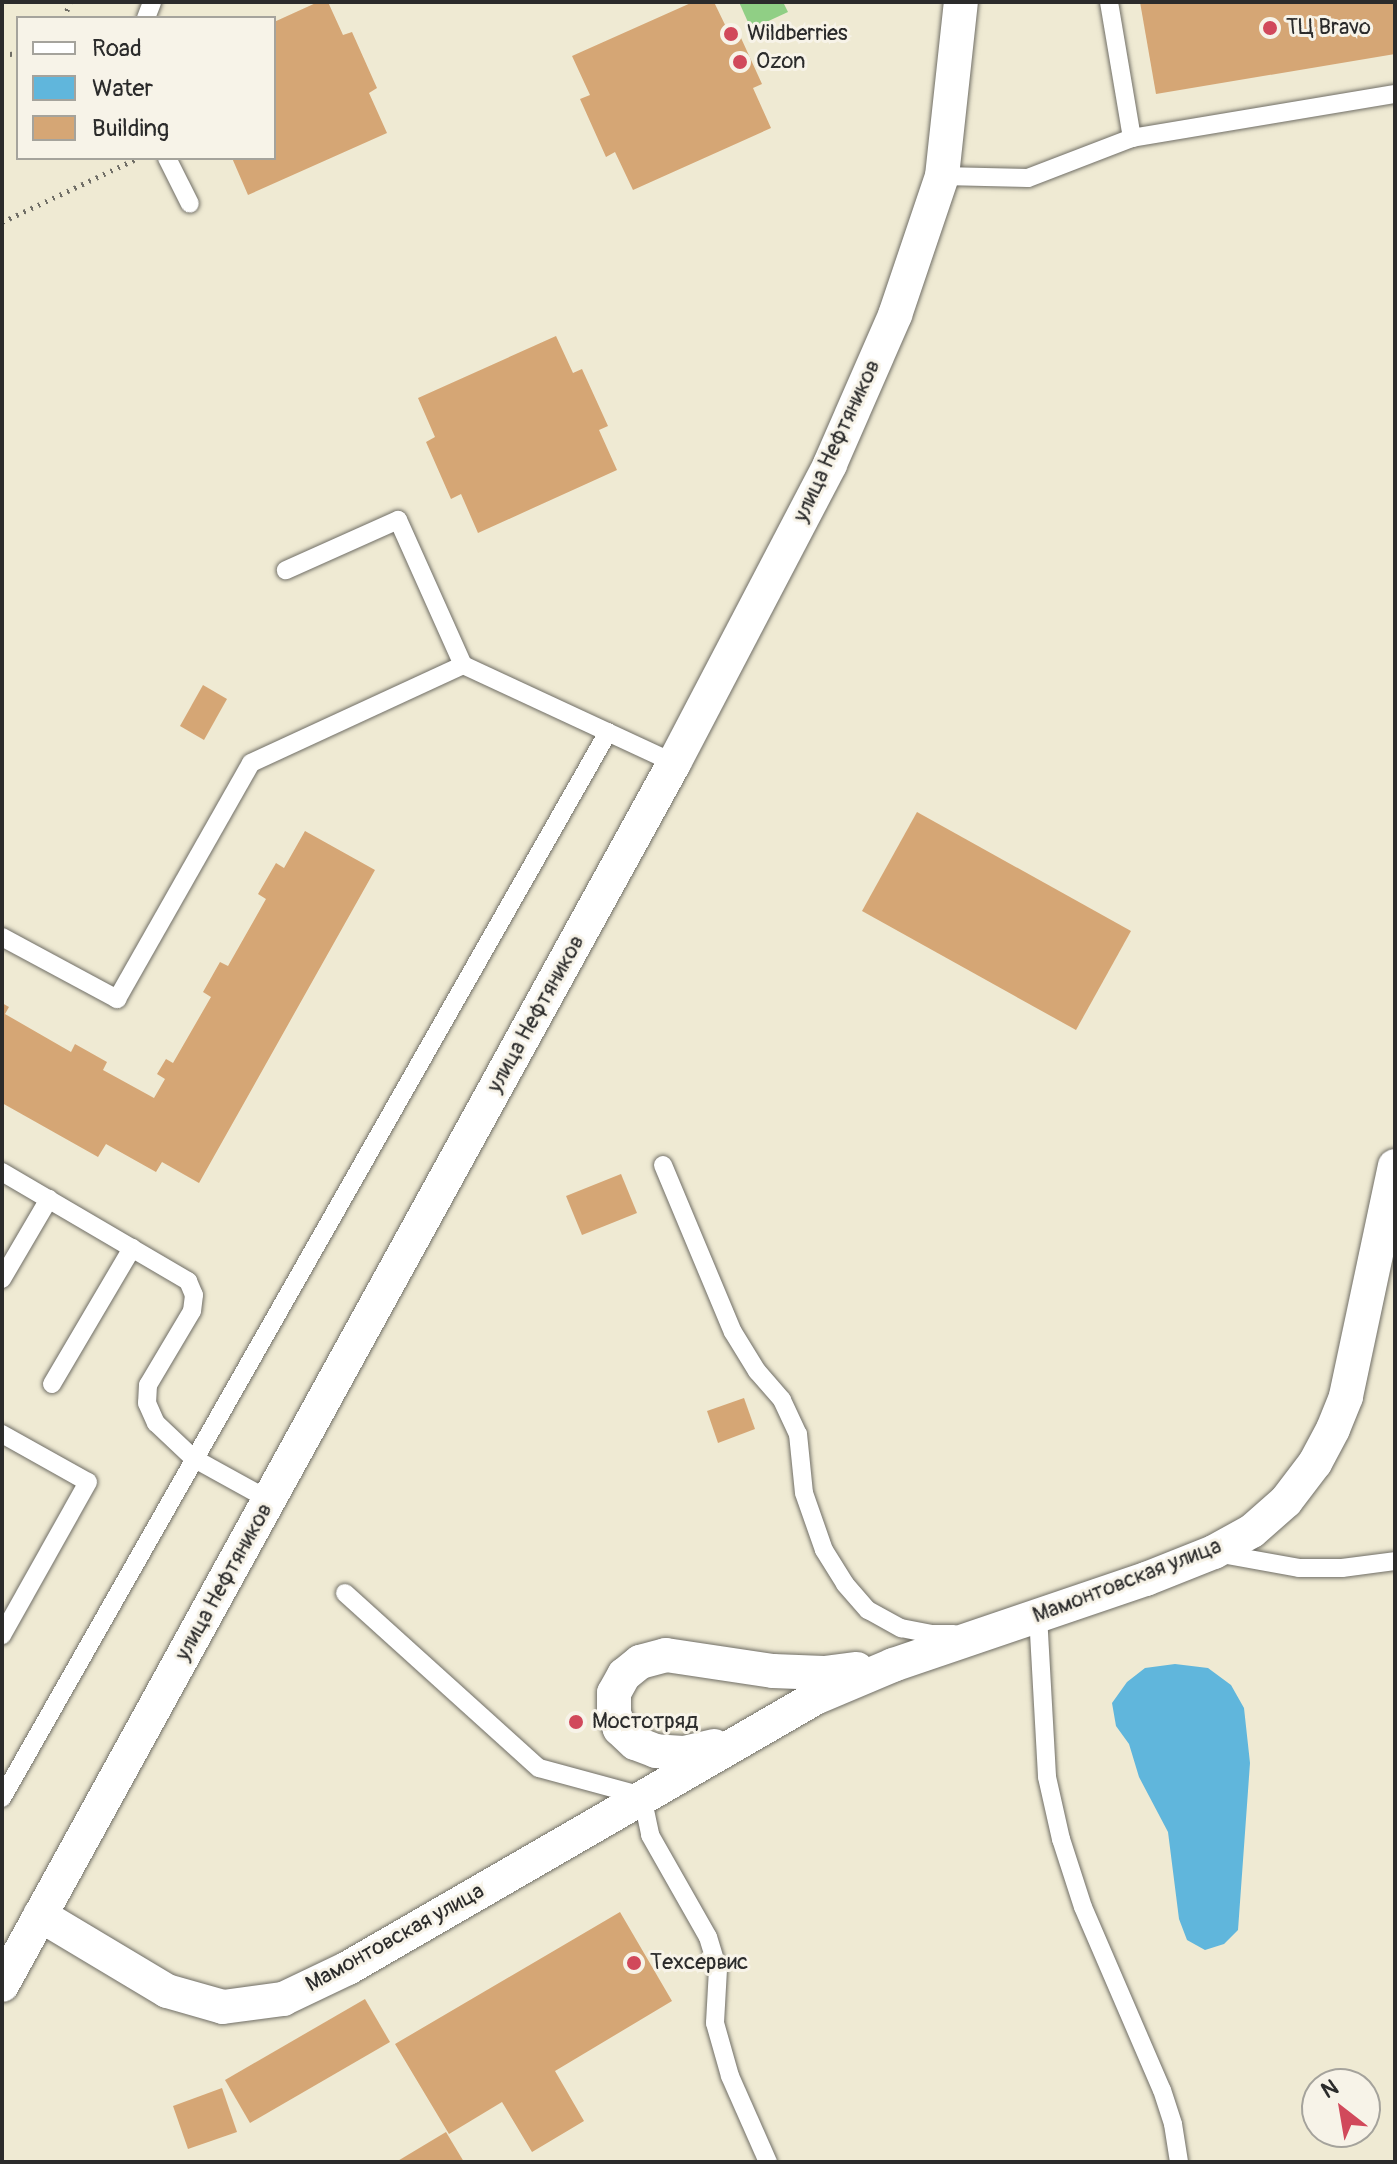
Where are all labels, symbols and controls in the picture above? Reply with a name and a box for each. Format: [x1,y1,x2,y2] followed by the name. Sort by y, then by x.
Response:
[1286,15,1371,41] place label: ТЦ Bravo
[16,16,276,160] legend
[1261,19,1279,37] marker: ТЦ Bravo
[747,21,848,47] place label: Wildberries
[722,25,740,43] marker: Wildberries
[92,34,142,63] text: Road
[756,49,805,75] place label: Ozon
[731,53,749,71] marker: Ozon
[92,74,153,103] text: Water
[92,114,169,143] text: Building
[788,356,886,526] street label: улица Нефтяников
[482,931,590,1097] street label: улица Нефтяников
[170,1499,278,1665] street label: улица Нефтяников
[1029,1533,1225,1629] street label: Мамонтовская улица
[592,1709,698,1735] place label: Мостотряд
[567,1713,585,1731] marker: Мостотряд
[301,1878,489,1998] street label: Мамонтовская улица
[650,1950,748,1976] place label: Техсервис
[625,1954,643,1972] marker: Техсервис
[1301,2068,1381,2148] north arrow
[1316,2073,1343,2105] text: N

